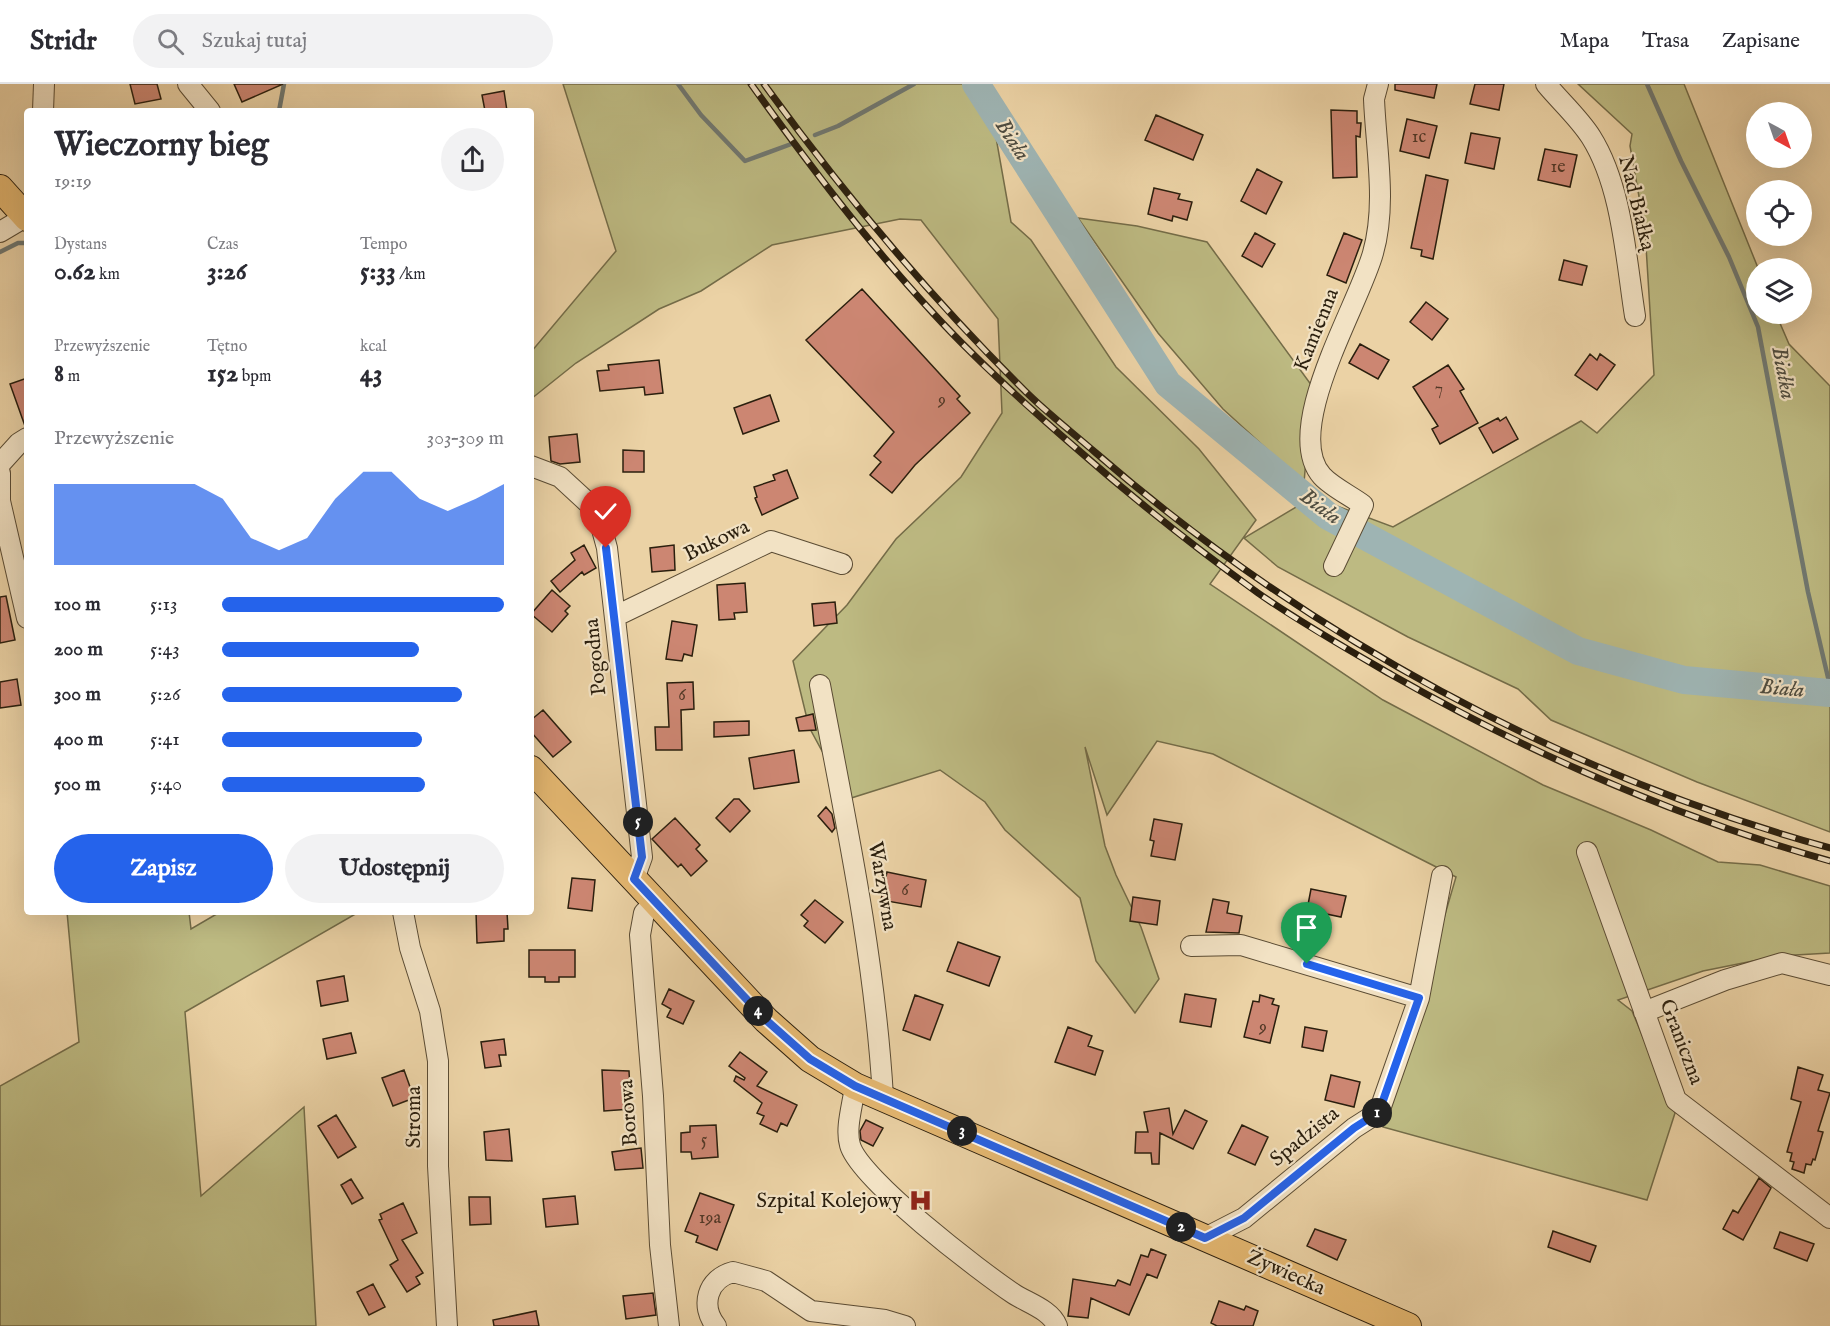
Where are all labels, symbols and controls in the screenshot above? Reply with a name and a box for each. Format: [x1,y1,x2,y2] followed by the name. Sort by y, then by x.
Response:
[133,14,553,68] search box
[30,24,97,59] text: Stridr
[154,25,187,58] icon: search
[202,27,307,55] text: Szukaj tutaj
[1560,28,1609,55] text: Mapa
[1642,28,1689,55] text: Trasa
[1722,28,1800,55] text: Zapisane
[1746,102,1812,168] north arrow
[1746,102,1812,324] map controls
[988,114,1036,167] water label: Biała
[54,125,269,167] text: Wieczorny bieg
[1412,126,1426,149] house number: 1c
[441,128,504,191] button: share
[1611,153,1661,254] street label: Nad Białką
[1551,156,1565,179] house number: 1e
[54,169,92,194] text: 19:19
[1746,180,1812,246] button: locate
[54,235,107,255] text: Dystans
[207,235,238,255] text: Czas
[360,235,407,255] text: Tempo
[54,255,96,288] text: 0.62
[207,255,247,288] text: 3:26
[360,255,396,288] text: 5:33
[1746,258,1812,324] button: layers
[96,265,120,285] text: km
[396,265,426,285] text: /km
[1288,284,1346,375] street label: Kamienna
[54,337,150,357] text: Przewyższenie
[207,337,247,357] text: Tętno
[360,337,387,357] text: kcal
[1764,344,1802,402] water label: Białka
[54,357,64,390] text: 8
[207,357,238,390] text: 152
[360,357,382,390] text: 43
[64,367,80,387] text: m
[238,367,271,387] text: bpm
[1435,378,1443,401] house number: 7
[937,389,946,412] house number: 9
[54,426,174,451] text: Przewyższenie
[427,426,504,451] text: 303–309 m
[1294,483,1346,532] water label: Biała
[580,486,631,548] pin
[589,495,622,528] icon: check
[680,513,755,568] street label: Bukowa
[54,592,101,617] text: 100 m
[150,592,177,617] text: 5:13
[578,616,613,697] street label: Pogodna
[54,637,103,662] text: 200 m
[150,637,180,662] text: 5:43
[1759,673,1806,705] water label: Biała
[54,682,101,707] text: 300 m
[150,682,180,707] text: 5:26
[678,684,686,707] house number: 6
[54,727,103,752] text: 400 m
[150,727,180,752] text: 5:41
[54,772,101,797] text: 500 m
[150,772,182,797] text: 5:40
[623,807,653,837] pin: 5
[635,812,641,832] text: 5
[54,834,273,903] button: Zapisz
[285,834,504,903] button: Udostępnij
[861,840,903,933] street label: Warzywna
[901,879,909,902] house number: 6
[1281,902,1332,964] pin
[1290,911,1323,944] icon: arrive
[743,996,773,1026] pin: 4
[1652,996,1710,1089] street label: Graniczna
[754,1001,762,1021] text: 4
[1258,1016,1267,1039] house number: 9
[613,1078,645,1147] street label: Borowa
[401,1085,428,1148] street label: Stroma
[1362,1098,1392,1128] pin: 1
[1265,1100,1346,1173] street label: Spadzista
[1374,1103,1380,1123] text: 1
[947,1116,977,1146] pin: 3
[959,1121,965,1141] text: 3
[701,1129,708,1152] house number: 5
[756,1188,903,1215] place label: Szpital Kolejowy
[907,1188,933,1214] hospital icon: Szpital Kolejowy
[699,1207,721,1230] house number: 19a
[1166,1212,1196,1242] pin: 2
[1177,1217,1185,1237] text: 2
[1243,1244,1330,1303] street label: Żywiecka

